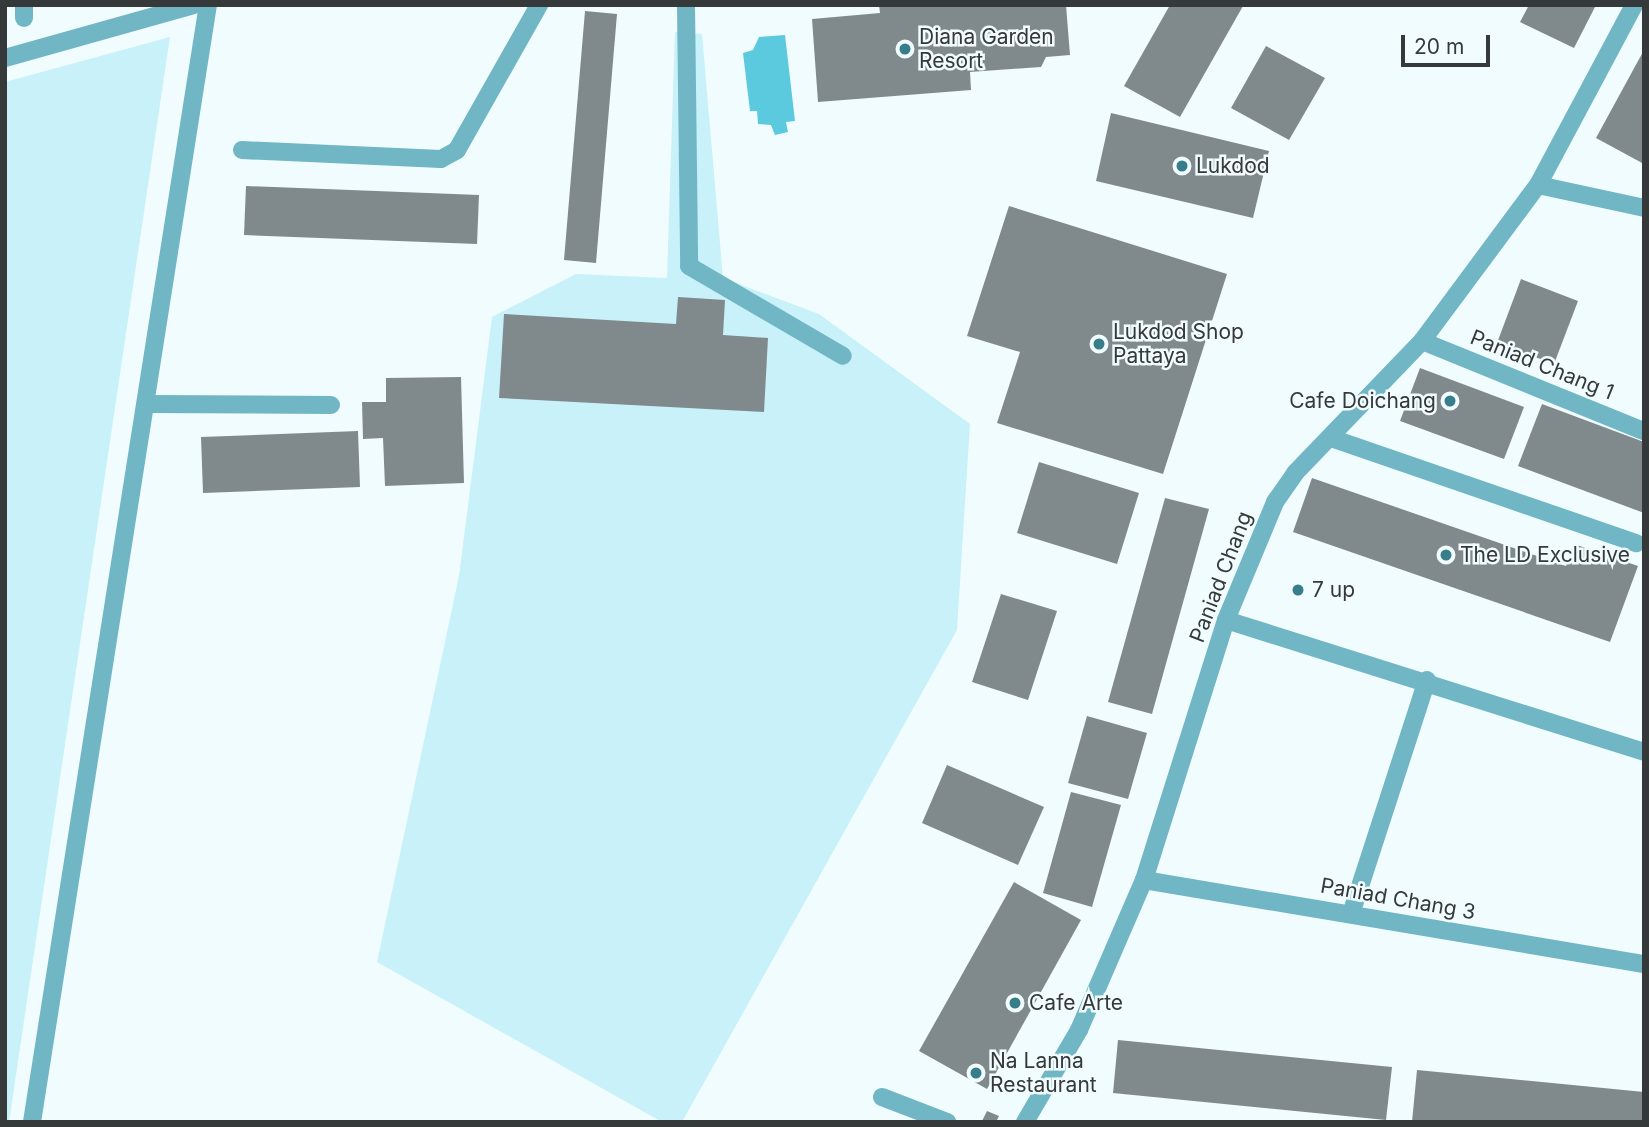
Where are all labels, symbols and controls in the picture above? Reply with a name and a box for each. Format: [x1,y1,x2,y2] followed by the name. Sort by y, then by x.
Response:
[1404,21,1493,65] scale bar
[919,24,1054,74] place label: Diana Garden Resort
[1414,34,1464,59] text: 20 m
[897,41,913,57] marker: Diana Garden Resort
[1196,153,1270,179] place label: Lukdod
[1174,158,1190,174] marker: Lukdod
[1113,319,1244,369] place label: Lukdod Shop Pattaya
[1467,325,1617,405] street label: Paniad Chang 1
[1091,336,1107,352] marker: Lukdod Shop Pattaya
[1289,388,1436,414] place label: Cafe Doichang
[1442,393,1458,409] marker: Cafe Doichang
[1184,508,1258,646] street label: Paniad Chang
[1460,542,1630,568] place label: The LD Exclusive
[1438,547,1454,563] marker: The LD Exclusive
[1312,577,1355,603] place label: 7 up
[1290,582,1306,598] marker: 7 up
[1319,873,1477,925] street label: Paniad Chang 3
[1029,990,1123,1016] place label: Cafe Arte
[1007,995,1023,1011] marker: Cafe Arte
[990,1048,1097,1098] place label: Na Lanna Restaurant
[968,1065,984,1081] marker: Na Lanna Restaurant

